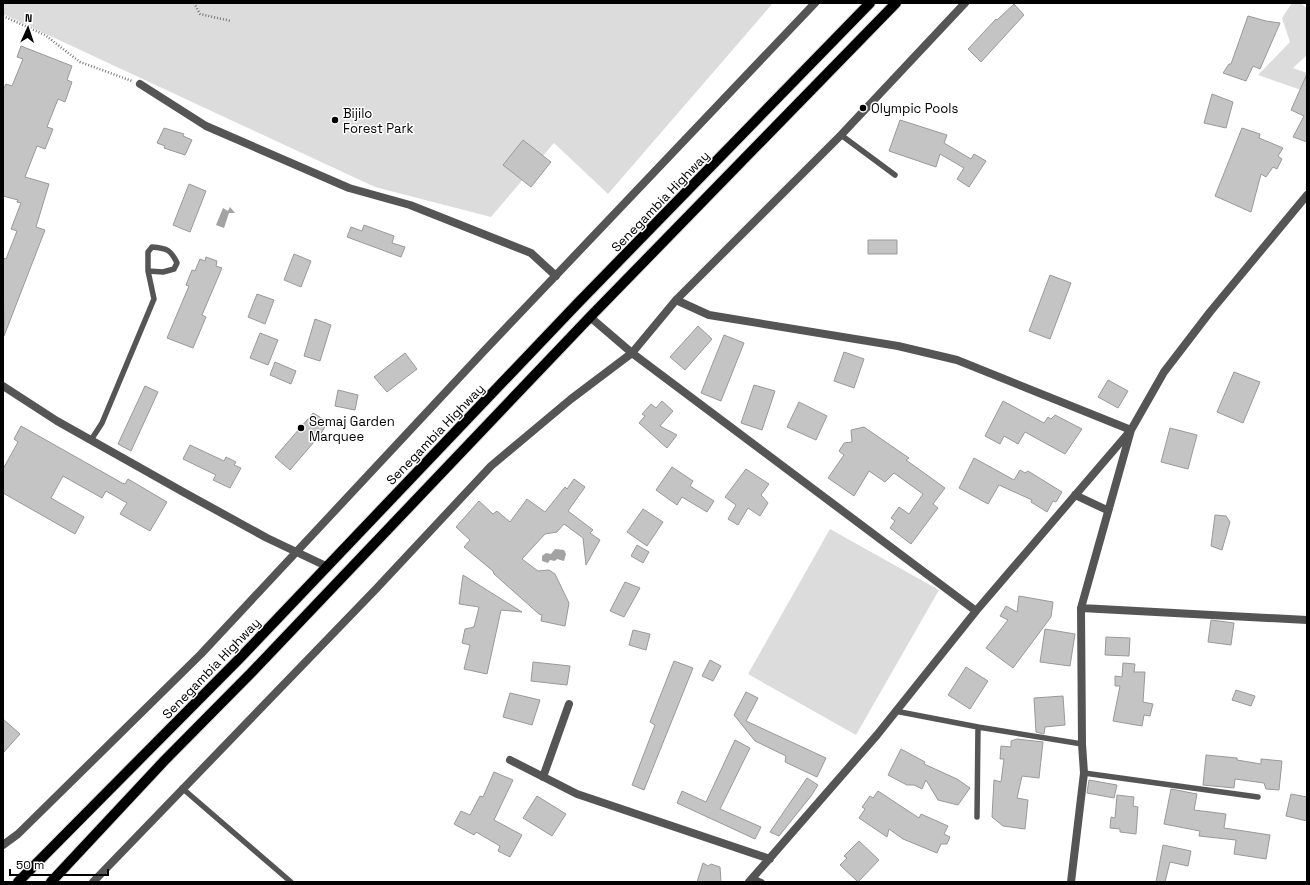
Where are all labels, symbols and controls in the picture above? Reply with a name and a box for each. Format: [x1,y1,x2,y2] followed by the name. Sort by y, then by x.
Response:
[8,8,48,48] north arrow
[24,11,33,25] text: N
[871,100,959,117] place label: Olympic Pools
[858,103,868,113] marker: Olympic Pools
[343,105,413,137] place label: Bijilo Forest Park
[330,115,340,125] marker: Bijilo Forest Park
[608,147,713,256] street label: Senegambia Highway
[383,380,488,489] street label: Senegambia Highway
[309,413,395,445] place label: Semaj Garden Marquee
[296,423,306,433] marker: Semaj Garden Marquee
[159,614,264,723] street label: Senegambia Highway
[10,851,108,877] scale bar
[16,857,44,873] text: 50 m

